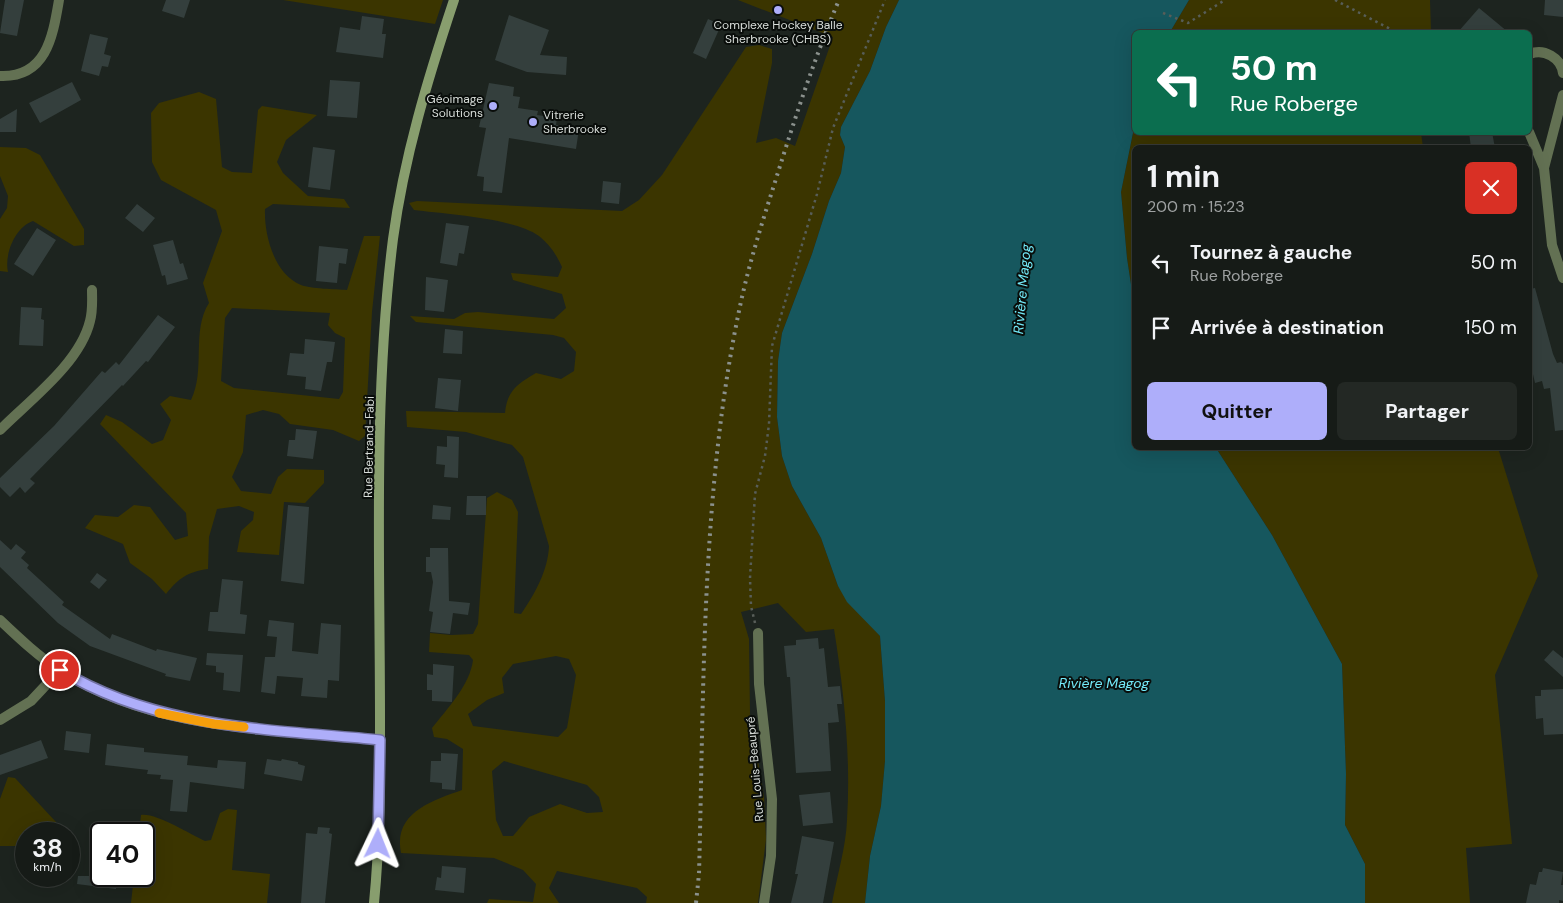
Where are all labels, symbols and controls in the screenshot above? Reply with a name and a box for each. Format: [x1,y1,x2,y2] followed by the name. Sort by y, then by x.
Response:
[772,4,784,16] marker: Complexe Hockey Balle Sherbrooke (CHBS)
[714,17,843,47] place label: Complexe Hockey Balle Sherbrooke (CHBS)
[1230,45,1318,91] text: 50 m
[1147,50,1212,115] icon: left
[1230,89,1358,118] text: Rue Roberge
[427,91,483,121] place label: Géoimage Solutions
[487,100,499,112] marker: Géoimage Solutions
[543,107,607,137] place label: Vitrerie Sherbrooke
[527,116,539,128] marker: Vitrerie Sherbrooke
[1147,157,1220,196] text: 1 min
[1465,162,1517,214] button: close
[1147,196,1245,217] text: 200 m · 15:23
[1190,240,1352,265] text: Tournez à gauche
[1009,243,1035,335] water label: Rivière Magog
[1147,249,1175,277] icon: left
[1470,250,1517,275] text: 50 m
[1190,265,1283,286] text: Rue Roberge
[1147,314,1175,342] icon: arrive
[1190,315,1384,340] text: Arrivée à destination
[1465,315,1517,340] text: 150 m
[1147,382,1327,440] button: Quitter
[1337,382,1517,440] button: Partager
[360,396,378,498] street label: Rue Bertrand-Fabi
[39,649,81,691] pin
[46,656,74,684] icon: arrive
[1059,674,1149,692] water label: Rivière Magog
[742,716,768,822] street label: Rue Louis-Beaupré
[351,817,403,869] position arrow
[90,822,155,887] speed limit sign: 40
[32,832,63,865] text: 38
[33,859,62,875] text: km/h

